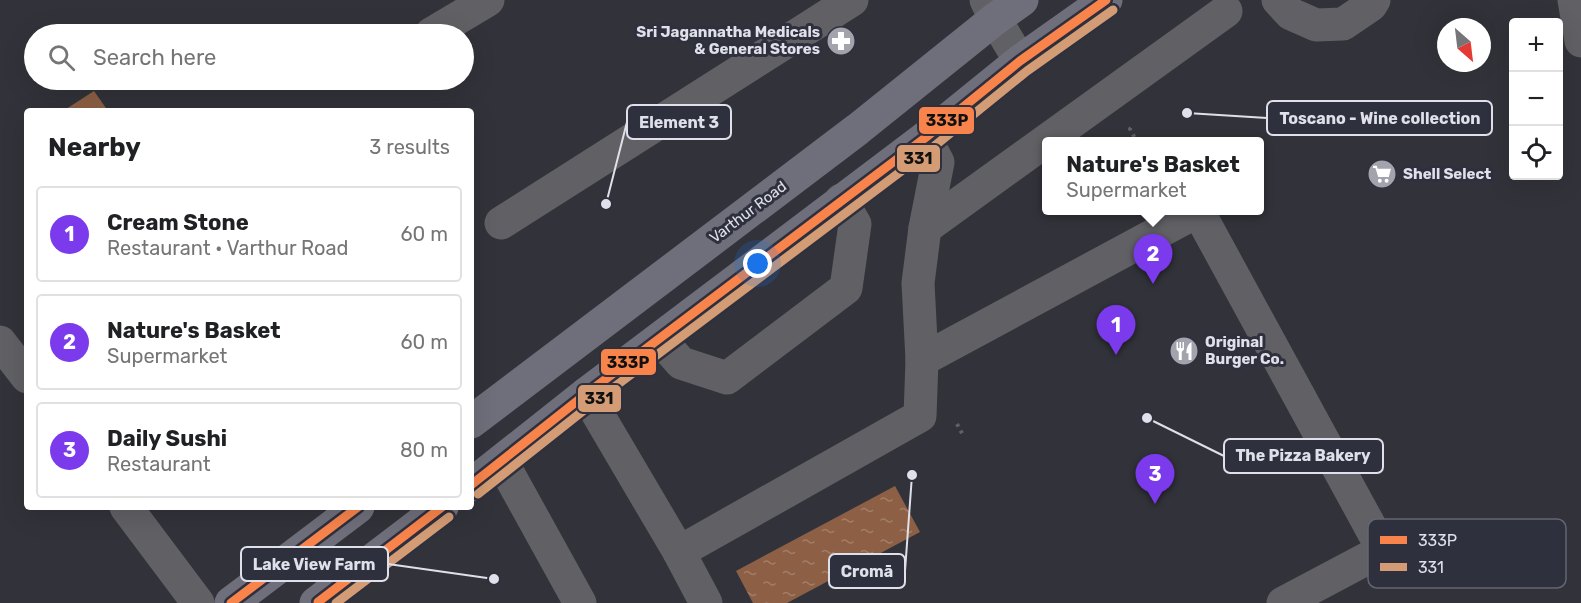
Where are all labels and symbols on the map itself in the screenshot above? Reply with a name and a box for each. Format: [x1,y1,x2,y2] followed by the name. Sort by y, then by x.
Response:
[1437,18,1491,72] north arrow
[636,23,820,58] place label: Sri Jagannatha Medicals & General Stores
[825,25,857,57] pharmacy icon: Sri Jagannatha Medicals & General Stores
[1267,101,1492,135] callout: Toscano - Wine collection
[627,105,731,139] callout: Element 3
[918,106,975,135] line badge: 333P
[1279,109,1481,128] text: Toscano - Wine collection
[926,111,968,130] text: 333P
[639,113,719,132] text: Element 3
[896,144,941,173] line badge: 331
[904,149,932,168] text: 331
[1366,158,1398,190] supermarket icon: Shell Select
[1403,165,1491,183] place label: Shell Select
[706,177,790,247] street label: Varthur Road
[1134,234,1172,284] pin: 2
[743,249,772,278] your location
[1096,306,1136,355] pin: 1
[1205,333,1284,368] place label: Original Burger Co.
[1168,335,1200,367] restaurant icon: Original Burger Co.
[600,348,657,376] line badge: 333P
[607,353,649,372] text: 333P
[577,384,622,413] line badge: 331
[585,389,613,408] text: 331
[1224,439,1383,473] callout: The Pizza Bakery
[1235,446,1371,465] text: The Pizza Bakery
[1136,454,1174,504] pin: 3
[1368,519,1566,588] legend
[1418,531,1457,550] text: 333P
[241,547,388,581] callout: Lake View Farm
[829,554,905,588] callout: Cromā
[253,555,375,574] text: Lake View Farm
[1418,558,1444,577] text: 331
[841,562,893,581] text: Cromā

